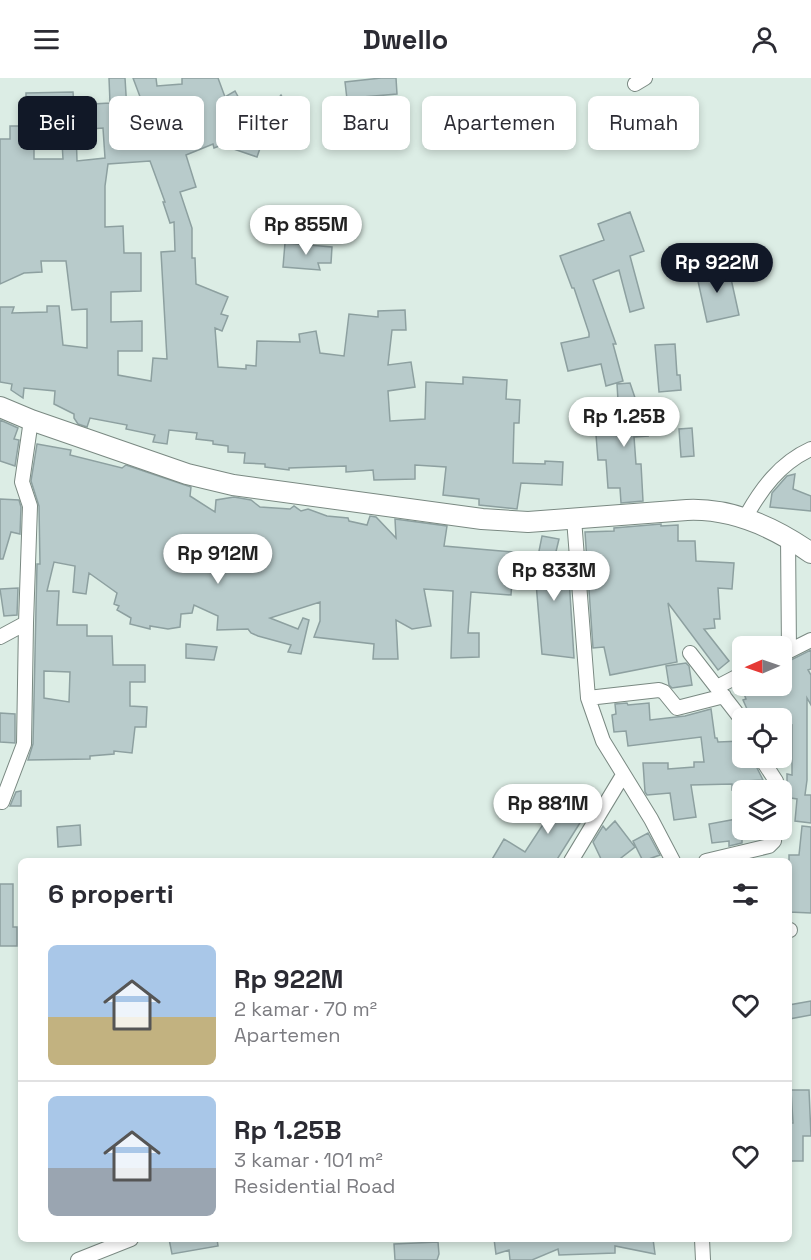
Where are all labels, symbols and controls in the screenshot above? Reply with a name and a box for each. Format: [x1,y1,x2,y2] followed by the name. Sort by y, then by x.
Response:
[363,22,448,57] text: Dwello
[30,23,63,56] icon: menu
[748,23,781,56] icon: person
[18,96,97,150] chip: Beli
[109,96,204,150] chip: Sewa
[216,96,310,150] chip: Filter
[322,96,410,150] chip: Baru
[422,96,576,150] chip: Apartemen
[588,96,699,150] chip: Rumah
[251,205,361,256] pin: Rp 855M
[264,211,348,237] text: Rp 855M
[662,243,772,294] pin: Rp 922M
[675,249,759,275] text: Rp 922M
[562,397,686,448] pin: Rp 1.25B
[583,403,665,429] text: Rp 1.25B
[163,534,273,585] pin: Rp 912M
[177,540,259,566] text: Rp 912M
[499,551,609,602] pin: Rp 833M
[512,557,596,583] text: Rp 833M
[732,636,792,696] north arrow
[732,636,792,840] map controls
[732,708,792,768] button: locate
[732,780,792,840] button: layers
[493,784,603,835] pin: Rp 881M
[507,790,589,816] text: Rp 881M
[48,877,174,911] text: 6 properti
[729,878,762,911] icon: filters
[234,962,344,996] text: Rp 922M
[96,969,168,1041] icon: home
[729,989,762,1022] icon: heart
[234,996,377,1022] text: 2 kamar · 70 m²
[234,1022,341,1048] text: Apartemen
[234,1113,341,1147] text: Rp 1.25B
[96,1120,168,1192] icon: home
[729,1140,762,1173] icon: heart
[234,1147,383,1173] text: 3 kamar · 101 m²
[234,1173,395,1199] text: Residential Road

